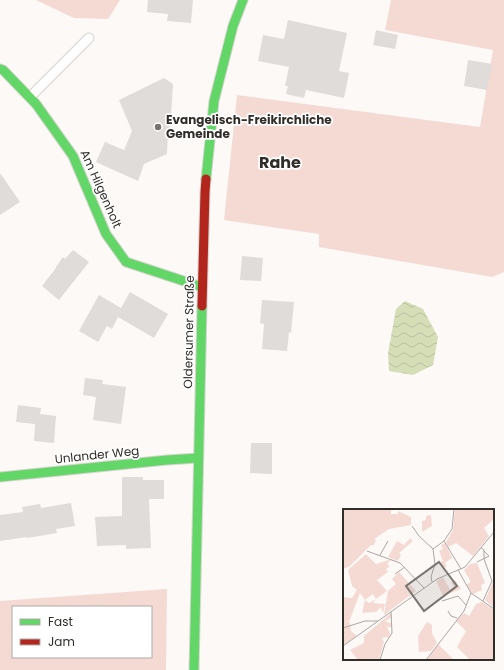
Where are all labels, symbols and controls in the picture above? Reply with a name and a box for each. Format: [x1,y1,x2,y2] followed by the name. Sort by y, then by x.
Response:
[166,111,332,142] place label: Evangelisch-Freikirchliche Gemeinde
[153,122,163,132] marker: Evangelisch-Freikirchliche Gemeinde
[77,147,126,231] street label: Am Hilgenholt
[259,151,301,174] district label: Rahe
[179,275,198,389] street label: Oldersumer Straße
[54,442,140,467] street label: Unlander Weg
[343,509,494,660] inset map
[12,606,152,658] legend
[48,613,73,630] text: Fast
[48,633,75,650] text: Jam

